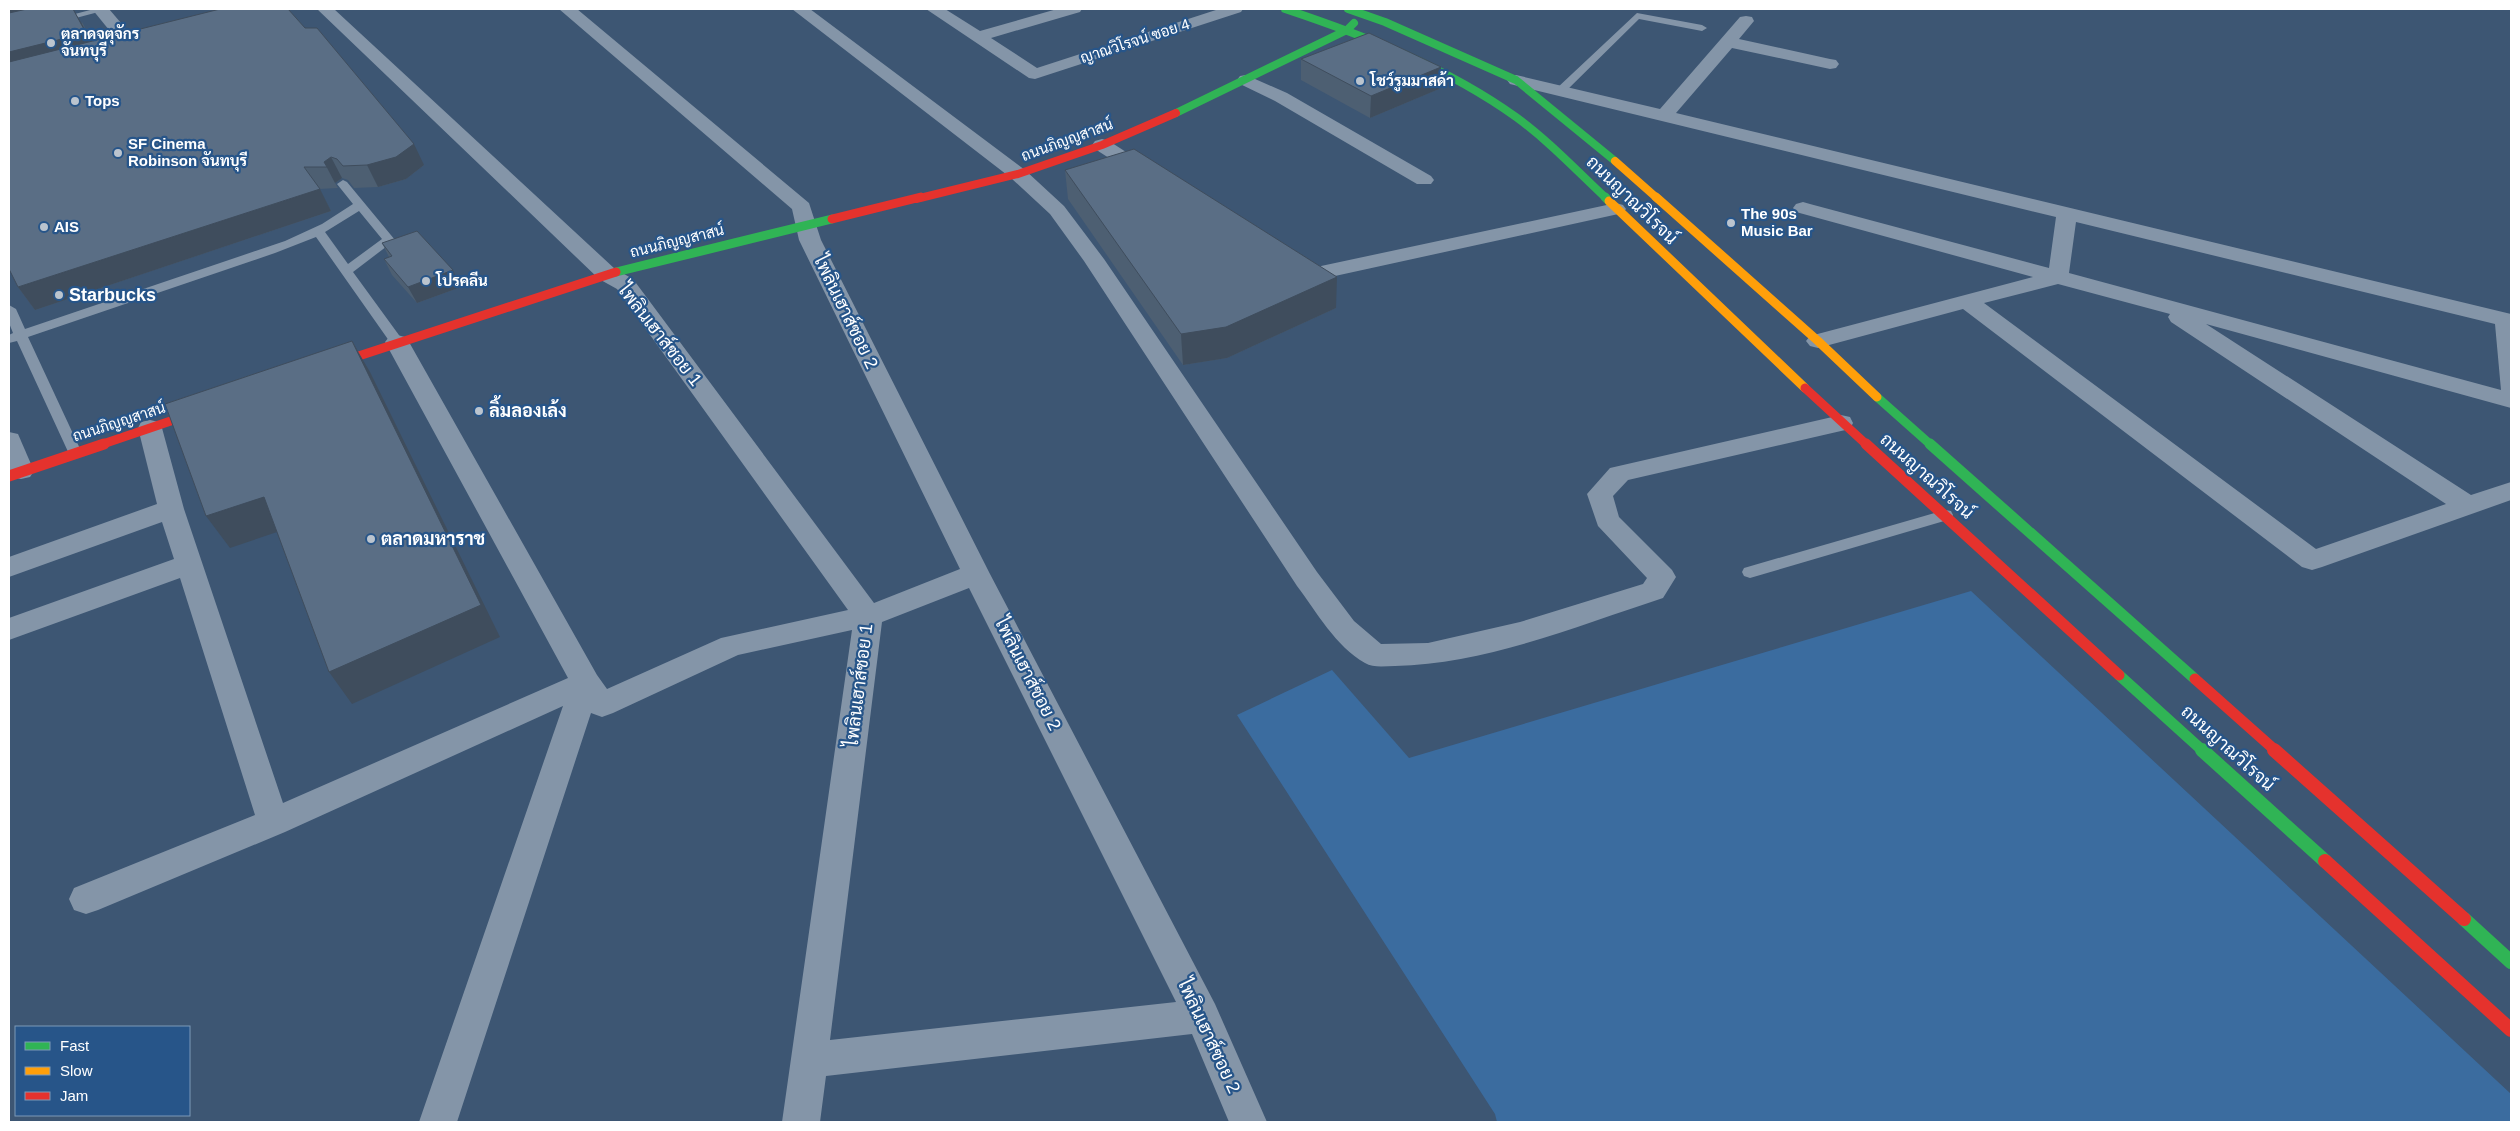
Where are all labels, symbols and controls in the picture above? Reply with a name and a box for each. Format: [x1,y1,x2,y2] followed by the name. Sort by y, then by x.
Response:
[1078,14,1192,67] street label: ญาณวิโรจน์ ซอย 4
[61,24,140,62] place label: ตลาดจตุจักร จันทบุรี
[45,37,57,49] marker: ตลาดจตุจักร จันทบุรี
[1369,70,1454,92] place label: โชว์รูมมาสด้า
[1354,75,1366,87] marker: โชว์รูมมาสด้า
[85,92,120,109] place label: Tops
[69,95,81,107] marker: Tops
[1018,114,1115,165] street label: ถนนภิญญสาสน์
[128,135,248,172] place label: SF Cinema Robinson จันทบุรี
[112,147,124,159] marker: SF Cinema Robinson จันทบุรี
[1582,150,1684,249] street label: ถนนญาณวิโรจน์
[1741,205,1813,239] place label: The 90s Music Bar
[1725,217,1737,229] marker: The 90s Music Bar
[54,218,79,235] place label: AIS
[628,220,726,261] street label: ถนนภิญญสาสน์
[38,221,50,233] marker: AIS
[809,249,885,372] street label: ไพลินเฮาส์ซอย 2
[435,270,488,289] place label: โปรคลีน
[420,275,432,287] marker: โปรคลีน
[613,277,708,390] street label: ไพลินเฮาส์ซอย 1
[69,285,156,305] place label: Starbucks
[53,289,65,301] marker: Starbucks
[489,395,567,421] place label: ลิ้มลองเล้ง
[70,398,168,445] street label: ถนนภิญญสาสน์
[473,405,485,417] marker: ลิ้มลองเล้ง
[1876,427,1980,524] street label: ถนนญาณวิโรจน์
[381,529,486,549] place label: ตลาดมหาราช
[365,533,377,545] marker: ตลาดมหาราช
[990,611,1068,734] street label: ไพลินเฮาส์ซอย 2
[838,622,876,750] street label: ไพลินเฮาส์ซอย 1
[2177,699,2281,796] street label: ถนนญาณวิโรจน์
[1173,973,1247,1096] street label: ไพลินเฮาส์ซอย 2
[15,1026,190,1116] legend
[60,1037,90,1054] text: Fast
[60,1062,93,1079] text: Slow
[60,1087,88,1104] text: Jam

